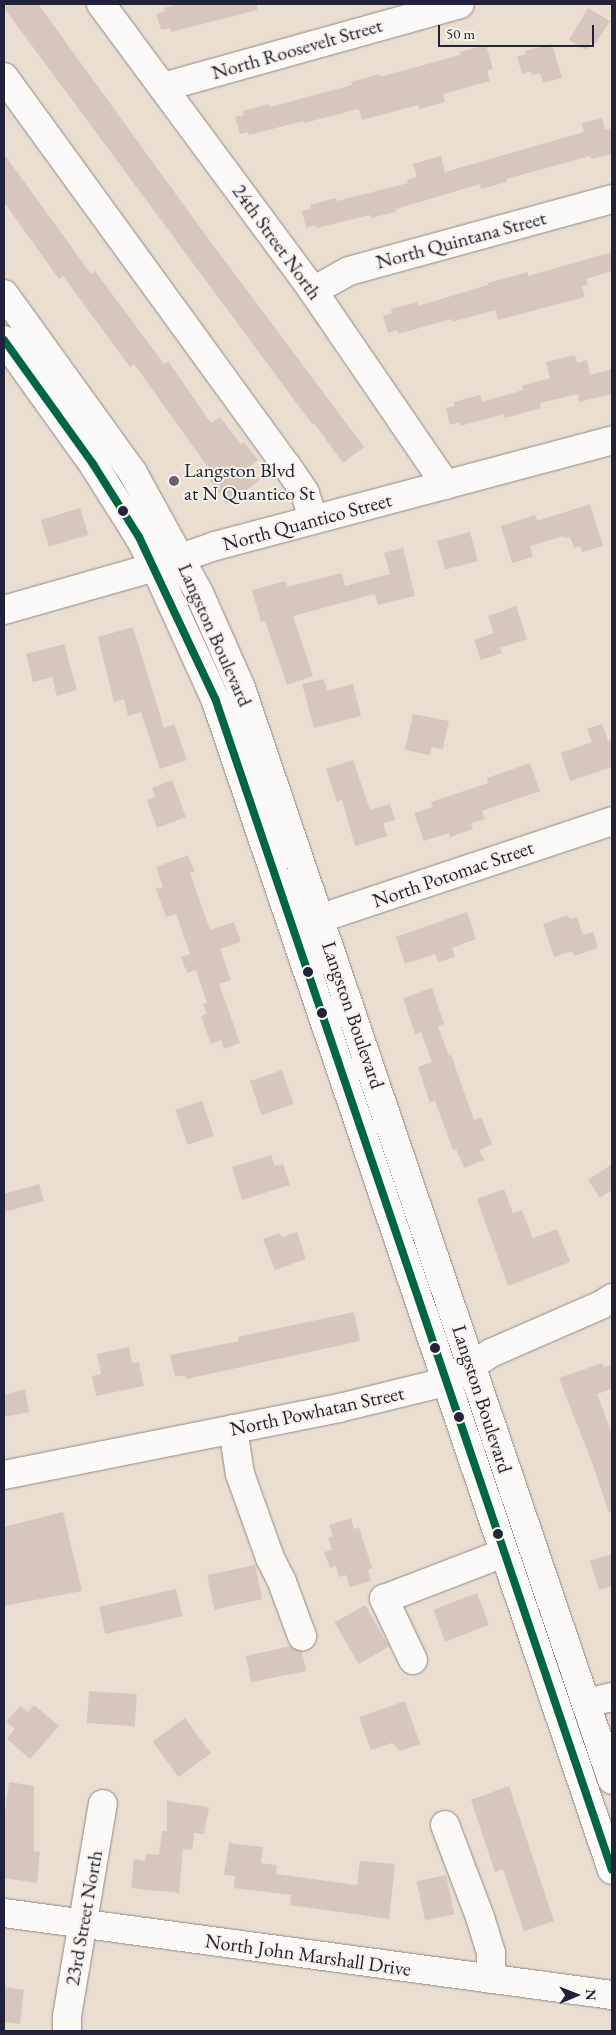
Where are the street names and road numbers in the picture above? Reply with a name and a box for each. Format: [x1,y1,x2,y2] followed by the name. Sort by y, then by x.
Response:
[209,13,385,85] street label: North Roosevelt Street
[227,180,327,304] street label: 24th Street North
[373,206,549,274] street label: North Quintana Street
[220,488,394,556] street label: North Quantico Street
[173,560,257,710] street label: Langston Boulevard
[369,835,537,913] street label: North Potomac Street
[317,938,389,1092] street label: Langston Boulevard
[447,1322,517,1476] street label: Langston Boulevard
[228,1381,406,1441] street label: North Powhatan Street
[60,1848,108,1988] street label: 23rd Street North
[204,1929,412,1981] street label: North John Marshall Drive

